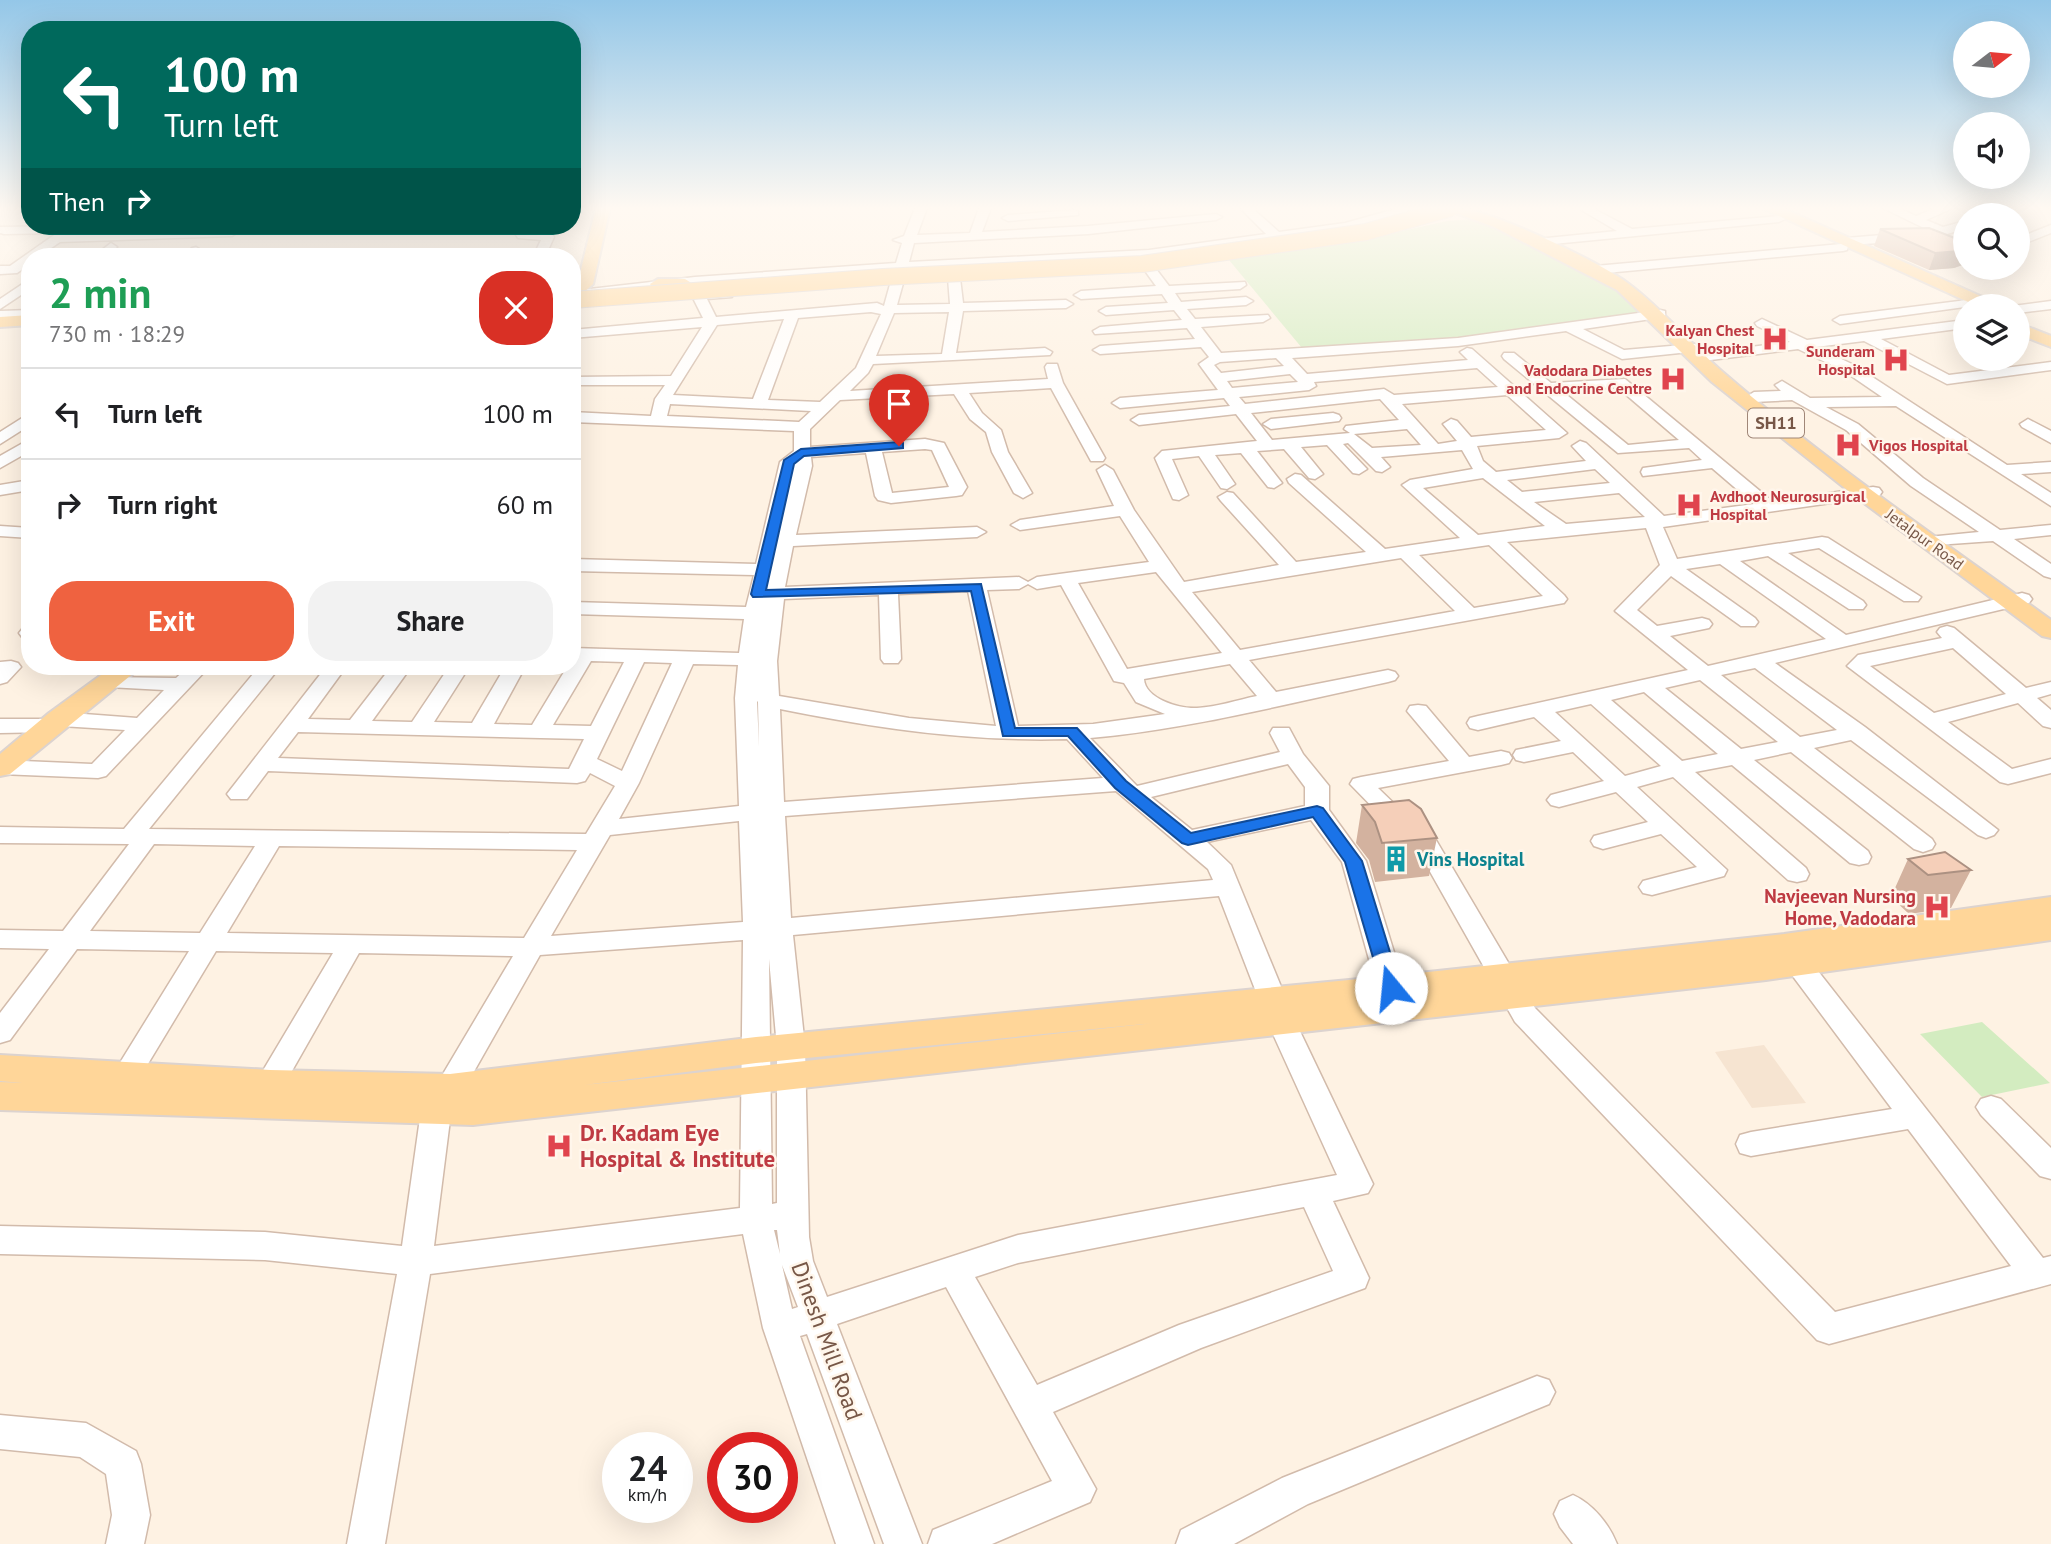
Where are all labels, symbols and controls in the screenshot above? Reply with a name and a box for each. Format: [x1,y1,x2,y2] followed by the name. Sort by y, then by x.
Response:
[1953,21,2030,98] north arrow
[1953,21,2030,371] map controls
[164,42,299,106] text: 100 m
[49,49,140,140] icon: left
[164,104,279,146] text: Turn left
[1953,112,2030,189] button: sound
[119,182,157,220] icon: right
[49,185,105,218] text: Then
[1953,203,2030,280] button: search
[49,265,151,320] text: 2 min
[479,271,553,345] button: close
[1953,294,2030,371] button: layers
[49,319,185,348] text: 730 m · 18:29
[1665,320,1754,358] place label: Kalyan Chest Hospital
[1760,324,1790,354] hospital icon: Kalyan Chest Hospital
[1806,341,1875,379] place label: Sunderam Hospital
[1881,345,1911,375] hospital icon: Sunderam Hospital
[1506,360,1652,398] place label: Vadodara Diabetes and Endocrine Centre
[1658,364,1688,394] hospital icon: Vadodara Diabetes and Endocrine Centre
[869,374,929,446] pin
[880,385,918,423] icon: arrive
[49,395,87,433] icon: left
[108,397,202,430] text: Turn left
[482,397,553,430] text: 100 m
[1748,408,1804,438] road number: SH11
[1833,430,1863,460] hospital icon: Vigos Hospital
[1868,435,1968,455] place label: Vigos Hospital
[49,486,87,524] icon: right
[1710,486,1866,524] place label: Avdhoot Neurosurgical Hospital
[108,488,217,521] text: Turn right
[497,488,553,521] text: 60 m
[1674,490,1704,520] hospital icon: Avdhoot Neurosurgical Hospital
[1881,503,1968,574] street label: Jetalpur Road
[49,581,294,661] button: Exit
[308,581,553,661] button: Share
[1381,844,1411,874] building icon: Vins Hospital
[1416,847,1525,871] place label: Vins Hospital
[1764,884,1916,930] place label: Navjeevan Nursing Home, Vadodara
[1922,892,1952,922] hospital icon: Navjeevan Nursing Home, Vadodara
[1354,951,1428,1025] position arrow
[580,1118,775,1173] place label: Dr. Kadam Eye Hospital & Institute
[544,1131,574,1161] hospital icon: Dr. Kadam Eye Hospital & Institute
[785,1258,870,1424] street label: Dinesh Mill Road
[707,1432,798,1523] speed limit sign: 30
[628,1445,667,1491] text: 24
[628,1483,667,1506] text: km/h

